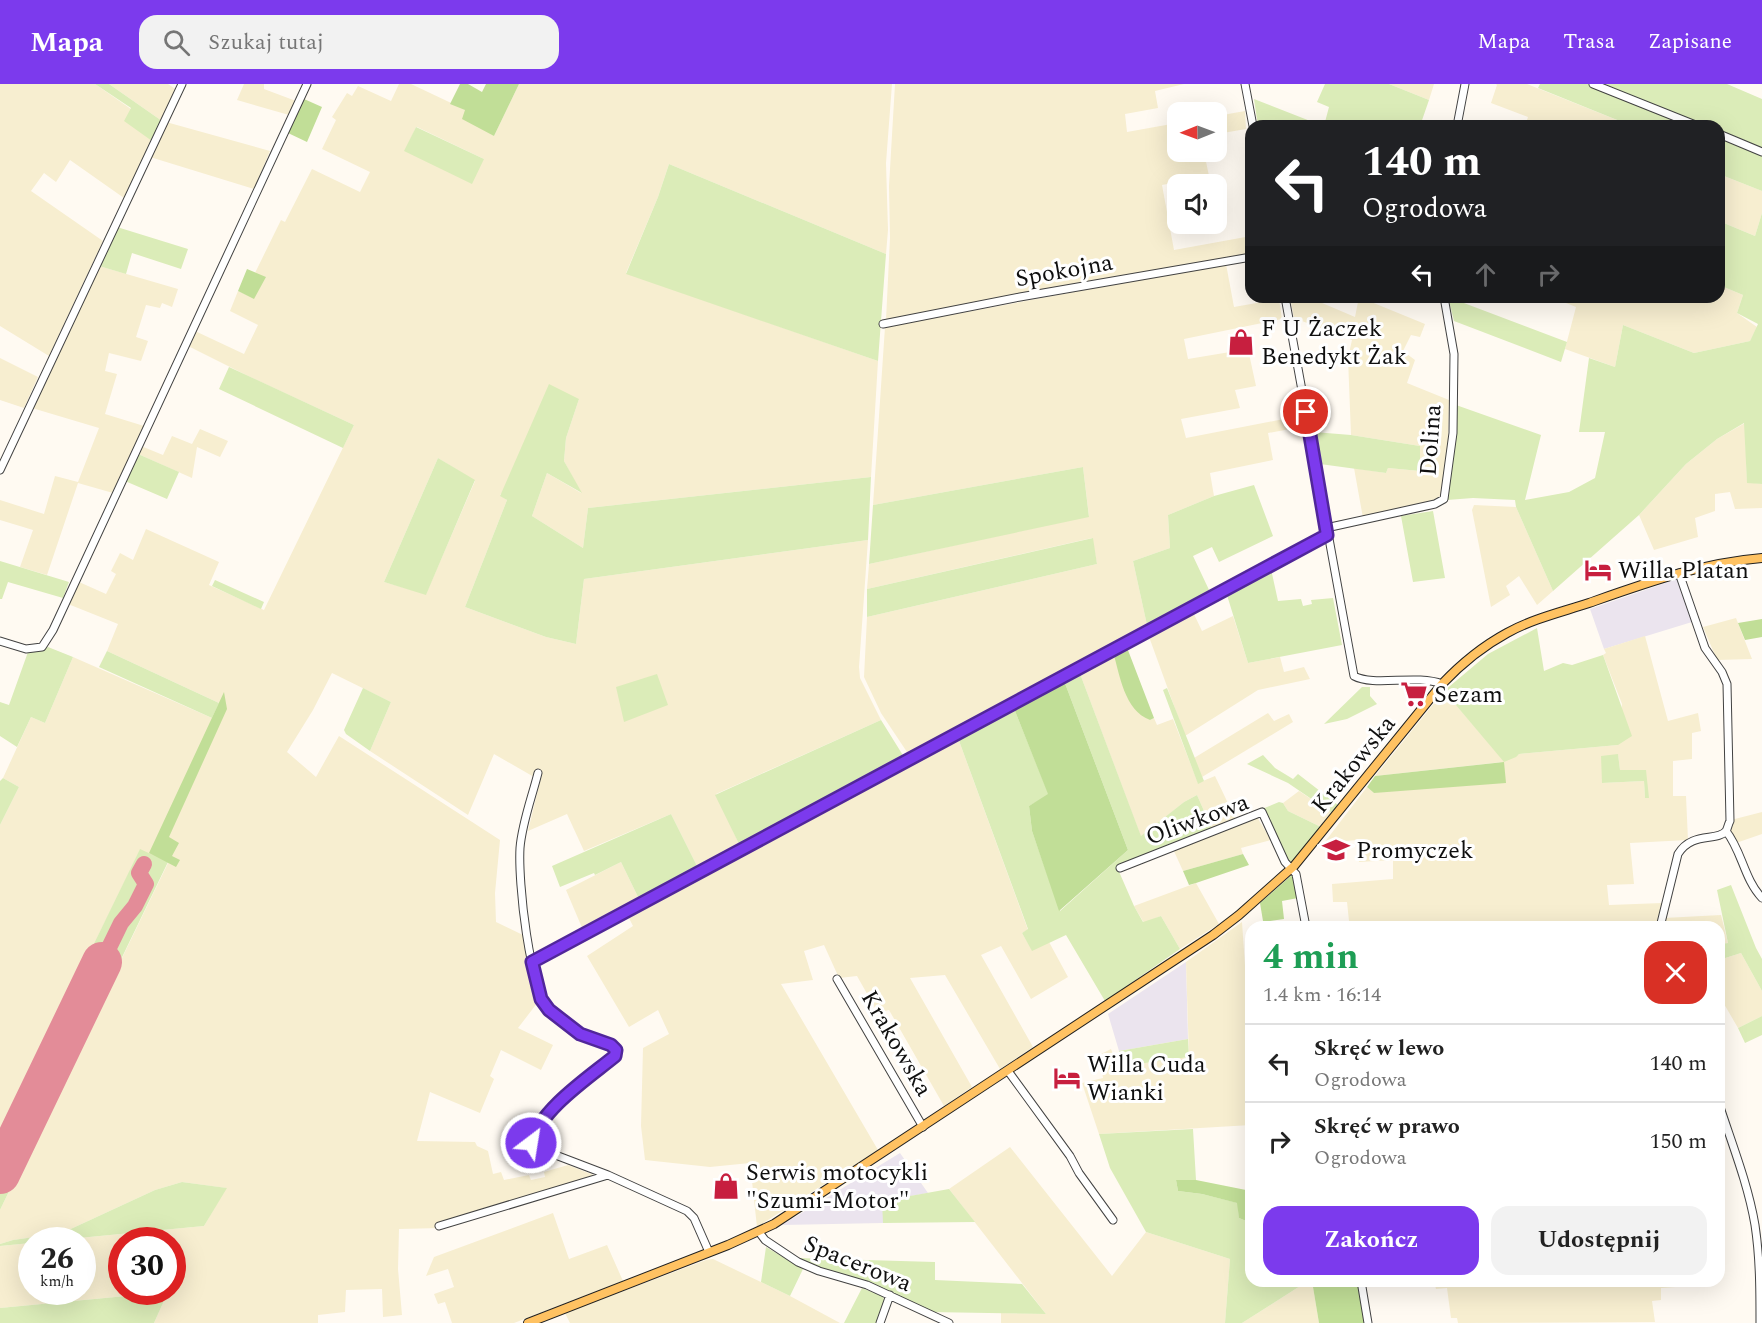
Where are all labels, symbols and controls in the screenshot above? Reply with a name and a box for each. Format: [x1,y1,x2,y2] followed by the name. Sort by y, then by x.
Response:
[139,15,559,69] search box
[30,21,103,64] text: Mapa
[160,26,193,59] icon: search
[208,26,324,59] text: Szukaj tutaj
[1478,26,1530,58] text: Mapa
[1563,26,1615,58] text: Trasa
[1648,26,1732,58] text: Zapisane
[1167,102,1227,162] north arrow
[1167,102,1227,234] map controls
[1362,131,1481,194] text: 140 m
[1263,144,1341,222] icon: left
[1167,174,1227,234] button: sound
[1362,188,1487,230] text: Ogrodowa
[1013,245,1116,297] street label: Spokojna
[1406,258,1439,291] icon: left
[1469,258,1502,291] icon: ahead
[1532,258,1565,291] icon: right
[1261,311,1407,375] place label: F U Żaczek Benedykt Żak
[1226,327,1256,357] shop icon: F U Żaczek Benedykt Żak
[1280,386,1331,437] pin
[1289,395,1322,428] icon: arrive
[1411,403,1451,477] street label: Dolina
[1618,553,1749,589] place label: Willa Platan
[1583,555,1613,585] hotel icon: Willa Platan
[1434,677,1503,713] place label: Sezam
[1399,679,1429,709] supermarket icon: Sezam
[1303,707,1405,822] street label: Krakowska
[1141,785,1254,855] street label: Oliwkowa
[1356,833,1473,869] place label: Promyczek
[1321,835,1351,865] school or university icon: Promyczek
[1263,930,1359,985] text: 4 min
[1644,941,1707,1004] button: close
[1263,980,1381,1010] text: 1.4 km · 16:14
[851,984,941,1104] street label: Krakowska
[1314,1032,1444,1065] text: Skręć w lewo
[1087,1047,1206,1111] place label: Willa Cuda Wianki
[1263,1047,1296,1080] icon: left
[1650,1047,1707,1080] text: 140 m
[1052,1063,1082,1093] hotel icon: Willa Cuda Wianki
[1314,1065,1407,1095] text: Ogrodowa
[1314,1110,1460,1143] text: Skręć w prawo
[499,1111,563,1175] position arrow
[1263,1125,1296,1158] icon: right
[1650,1125,1707,1158] text: 150 m
[1314,1143,1407,1173] text: Ogrodowa
[746,1155,928,1219] place label: Serwis motocykli "Szumi-Motor"
[711,1171,741,1201] shop icon: Serwis motocykli "Szumi-Motor"
[1263,1206,1479,1275] button: Zakończ
[1491,1206,1707,1275] button: Udostępnij
[798,1226,917,1302] street label: Spacerowa
[108,1227,186,1305] speed limit sign: 30
[40,1236,74,1282] text: 26
[40,1270,74,1293] text: km/h

